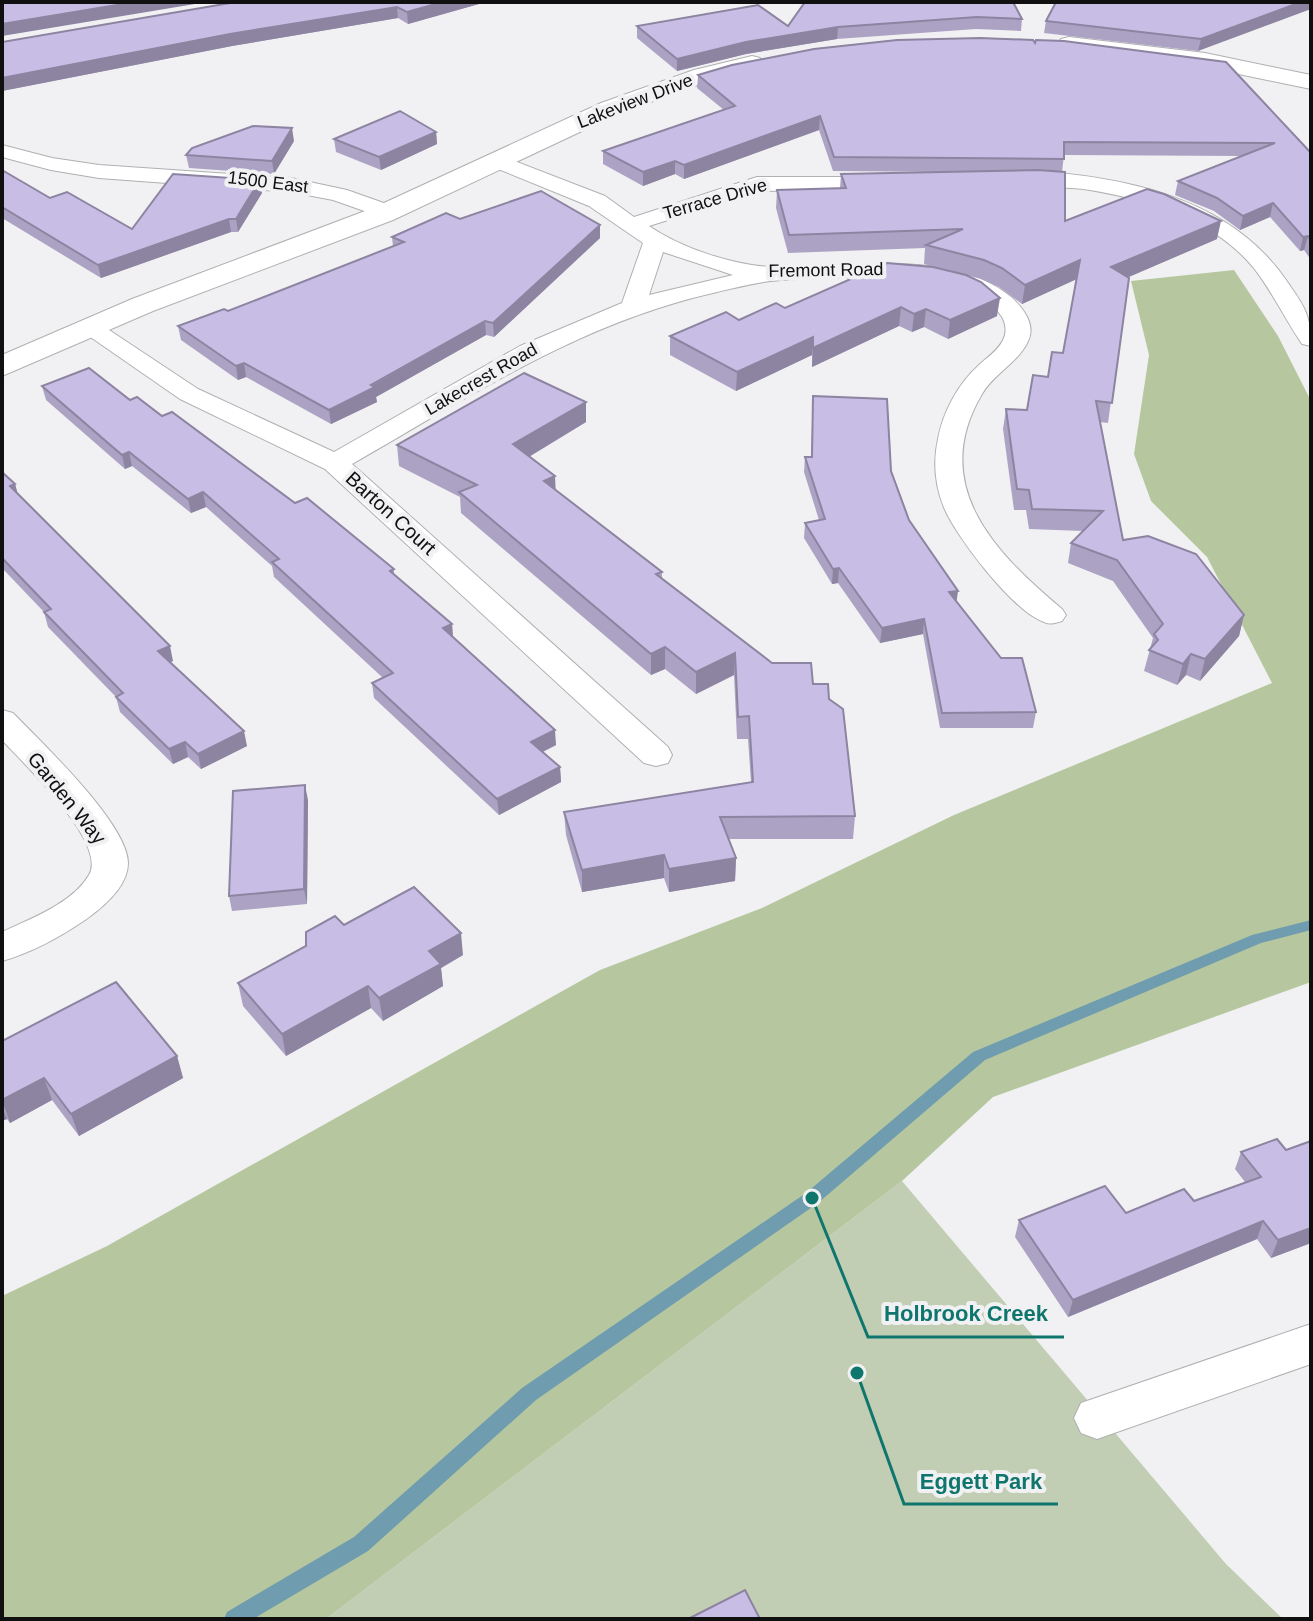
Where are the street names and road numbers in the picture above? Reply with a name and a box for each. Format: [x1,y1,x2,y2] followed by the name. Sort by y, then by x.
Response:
[574,70,696,132] street label: Lakeview Drive
[227,167,309,197] street label: 1500 East
[661,175,769,223] street label: Terrace Drive
[768,259,884,281] street label: Fremont Road
[421,339,541,419] street label: Lakecrest Road
[342,467,441,559] street label: Barton Court
[23,748,111,848] street label: Garden Way

